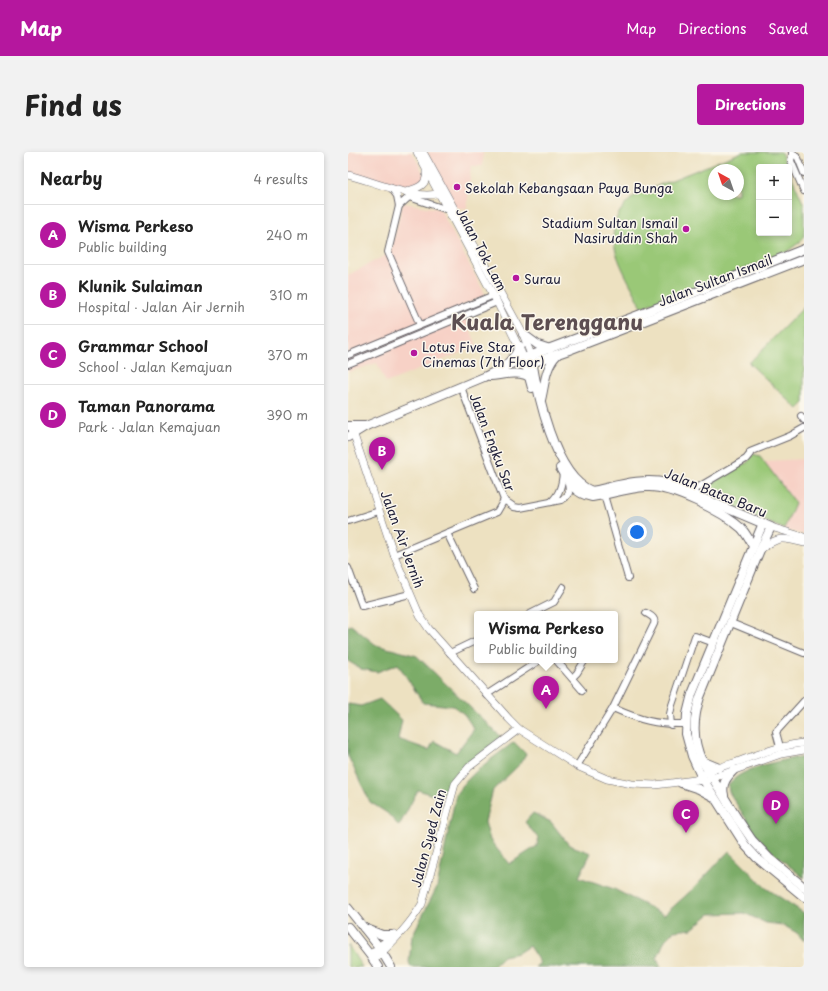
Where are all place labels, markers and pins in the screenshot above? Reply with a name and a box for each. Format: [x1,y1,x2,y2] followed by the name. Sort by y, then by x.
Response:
[465,178,674,197] place label: Sekolah Kebangsaan Paya Bunga
[452,182,462,192] marker: Sekolah Kebangsaan Paya Bunga
[541,213,678,247] place label: Stadium Sultan Ismail Nasiruddin Shah
[681,224,691,234] marker: Stadium Sultan Ismail Nasiruddin Shah
[524,269,561,288] place label: Surau
[511,273,521,283] marker: Surau
[422,337,545,371] place label: Lotus Five Star Cinemas (7th Floor)
[409,348,419,358] marker: Lotus Five Star Cinemas (7th Floor)
[369,437,395,470] pin: B
[533,676,559,709] pin: A
[763,791,789,824] pin: D
[673,800,699,833] pin: C

